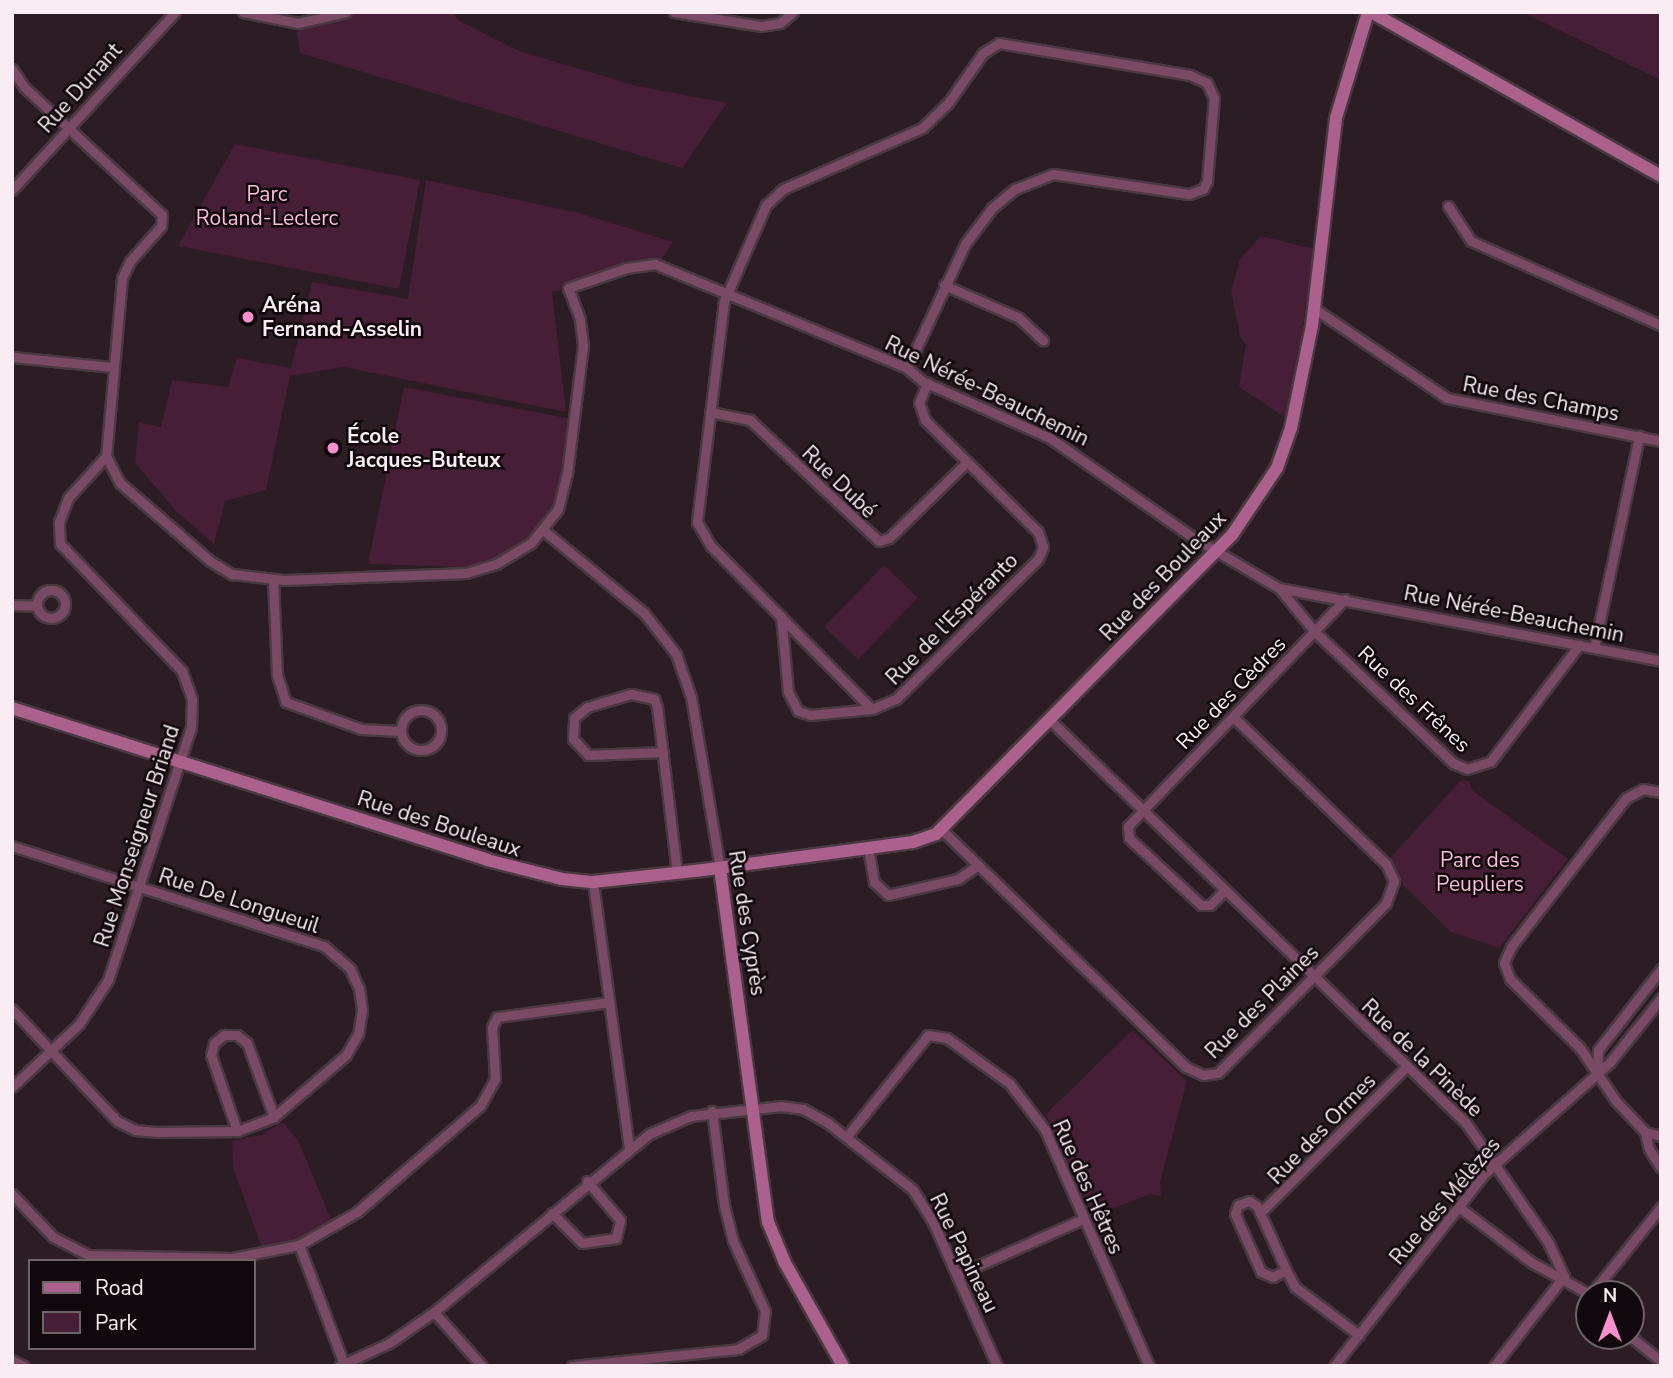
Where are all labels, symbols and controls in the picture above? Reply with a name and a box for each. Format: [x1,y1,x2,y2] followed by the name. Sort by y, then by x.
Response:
[33,38,127,138] street label: Rue Dunant
[196,181,338,231] park label: Parc Roland-Leclerc
[262,292,422,342] place label: Aréna Fernand-Asselin
[240,309,256,325] marker: Aréna Fernand-Asselin
[881,331,1093,451] street label: Rue Nérée-Beauchemin
[1461,371,1621,427] street label: Rue des Champs
[347,423,501,473] place label: École Jacques-Buteux
[325,440,341,456] marker: École Jacques-Buteux
[797,441,881,523] street label: Rue Dubé
[1095,506,1231,646] street label: Rue des Bouleaux
[881,548,1023,690] street label: Rue de l'Espéranto
[1402,580,1626,648] street label: Rue Nérée-Beauchemin
[1171,631,1291,755] street label: Rue des Cèdres
[1353,641,1475,757] street label: Rue des Frênes
[89,722,185,950] street label: Rue Monseigneur Briand
[354,786,524,862] street label: Rue des Bouleaux
[1436,847,1524,897] park label: Parc des Peupliers
[723,849,771,997] street label: Rue des Cyprès
[155,863,323,939] street label: Rue De Longueuil
[1200,940,1324,1064] street label: Rue des Plaines
[1356,994,1488,1122] street label: Rue de la Pinède
[1263,1068,1381,1190] street label: Rue des Ormes
[1047,1116,1129,1258] street label: Rue des Hêtres
[1384,1132,1506,1270] street label: Rue des Mélèzes
[924,1189,1004,1317] street label: Rue Papineau
[28,1259,256,1350] legend
[95,1274,144,1302] text: Road
[1575,1280,1645,1350] north arrow
[1603,1283,1617,1309] text: N
[95,1309,137,1337] text: Park

